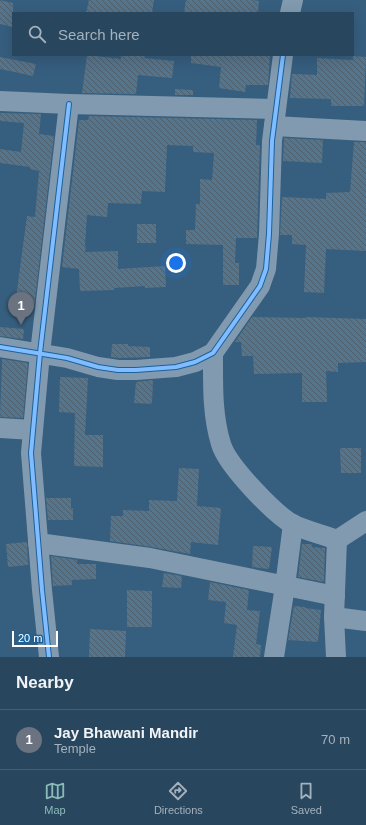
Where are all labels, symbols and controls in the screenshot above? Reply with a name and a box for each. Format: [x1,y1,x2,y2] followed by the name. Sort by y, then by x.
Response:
[12,12,354,56] search box
[26,23,48,45] icon: search
[58,26,140,43] text: Search here
[166,253,186,273] your location
[8,292,34,325] pin: 1
[12,629,58,648] scale bar
[18,632,42,644] text: 20 m
[16,673,74,692] text: Nearby
[54,724,198,741] text: Jay Bhawani Mandir
[25,732,33,747] text: 1
[321,732,350,747] text: 70 m
[54,741,96,756] text: Temple
[44,780,66,816] tab: Map
[154,780,203,816] tab: Directions
[291,780,322,816] tab: Saved

